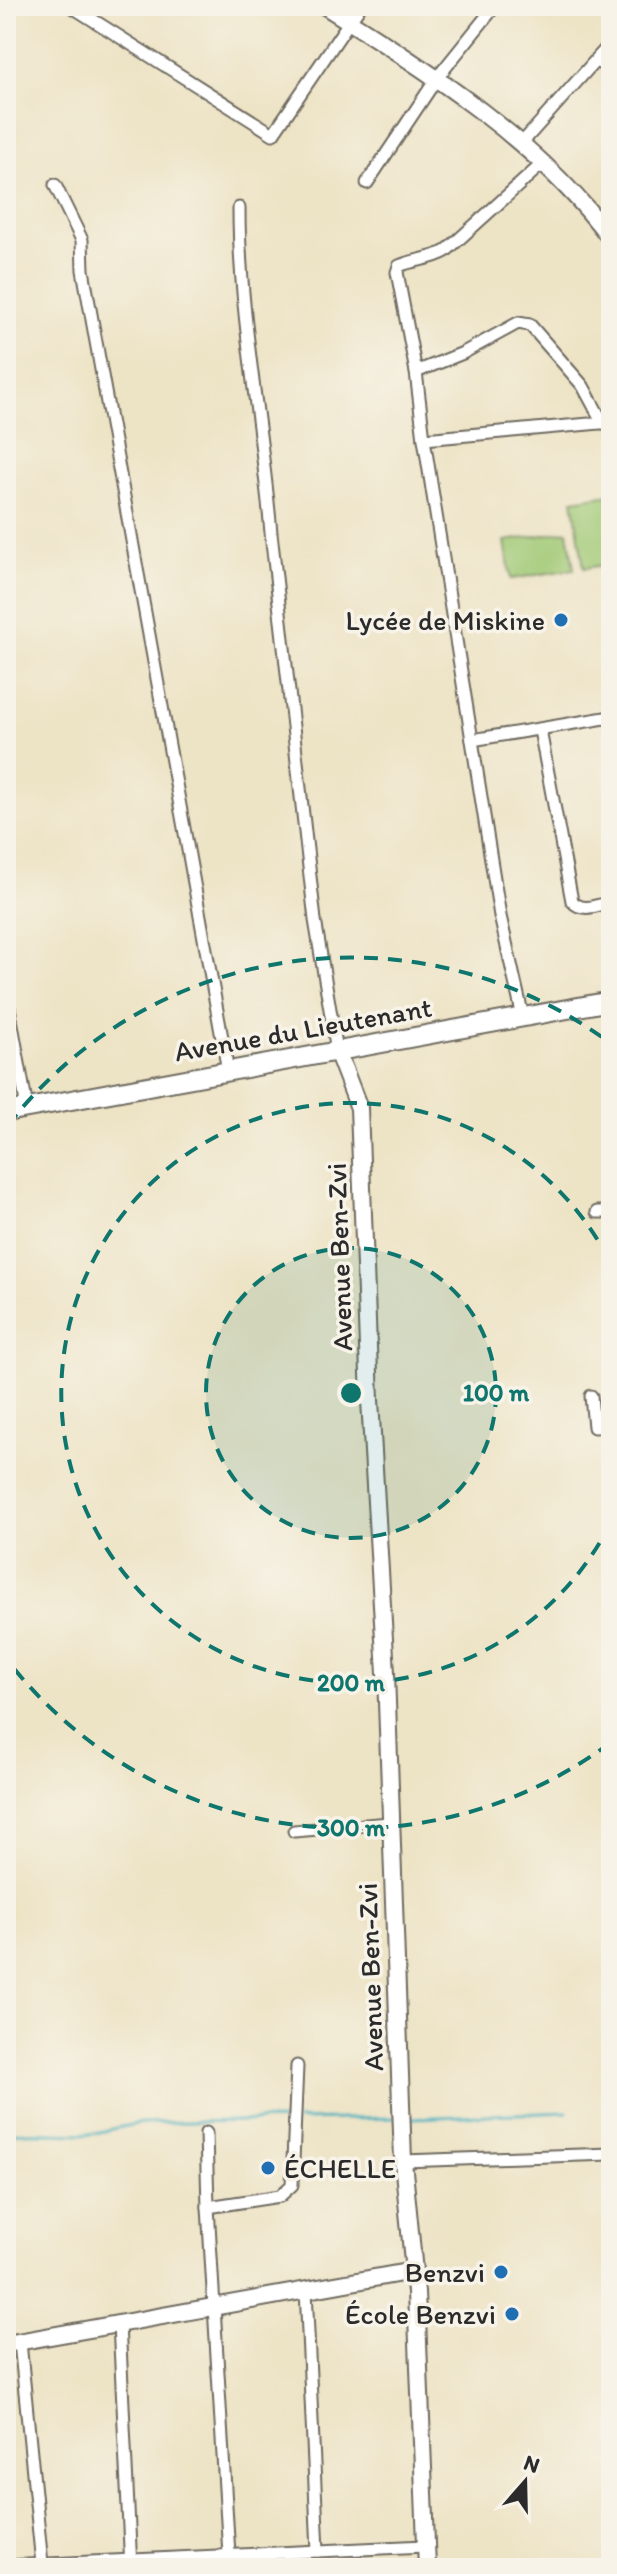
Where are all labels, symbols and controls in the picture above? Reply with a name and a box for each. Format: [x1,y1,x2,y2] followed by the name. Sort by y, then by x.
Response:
[345,603,545,637] place label: Lycée de Miskine
[552,611,570,629] marker: Lycée de Miskine
[172,990,434,1068] street label: Avenue du Lieutenant
[319,1162,359,1352] street label: Avenue Ben-Zvi
[463,1378,530,1407] text: 100 m
[337,1379,365,1407] centre of rings
[317,1668,386,1697] text: 200 m
[317,1813,386,1842] text: 300 m
[350,1882,390,2072] street label: Avenue Ben-Zvi
[284,2151,396,2185] place label: ÉCHELLE
[259,2159,277,2177] marker: ÉCHELLE
[405,2255,485,2289] place label: Benzvi
[492,2263,510,2281] marker: Benzvi
[345,2297,496,2331] place label: École Benzvi
[503,2305,521,2323] marker: École Benzvi
[485,2442,565,2522] north arrow
[520,2448,543,2479] text: N

